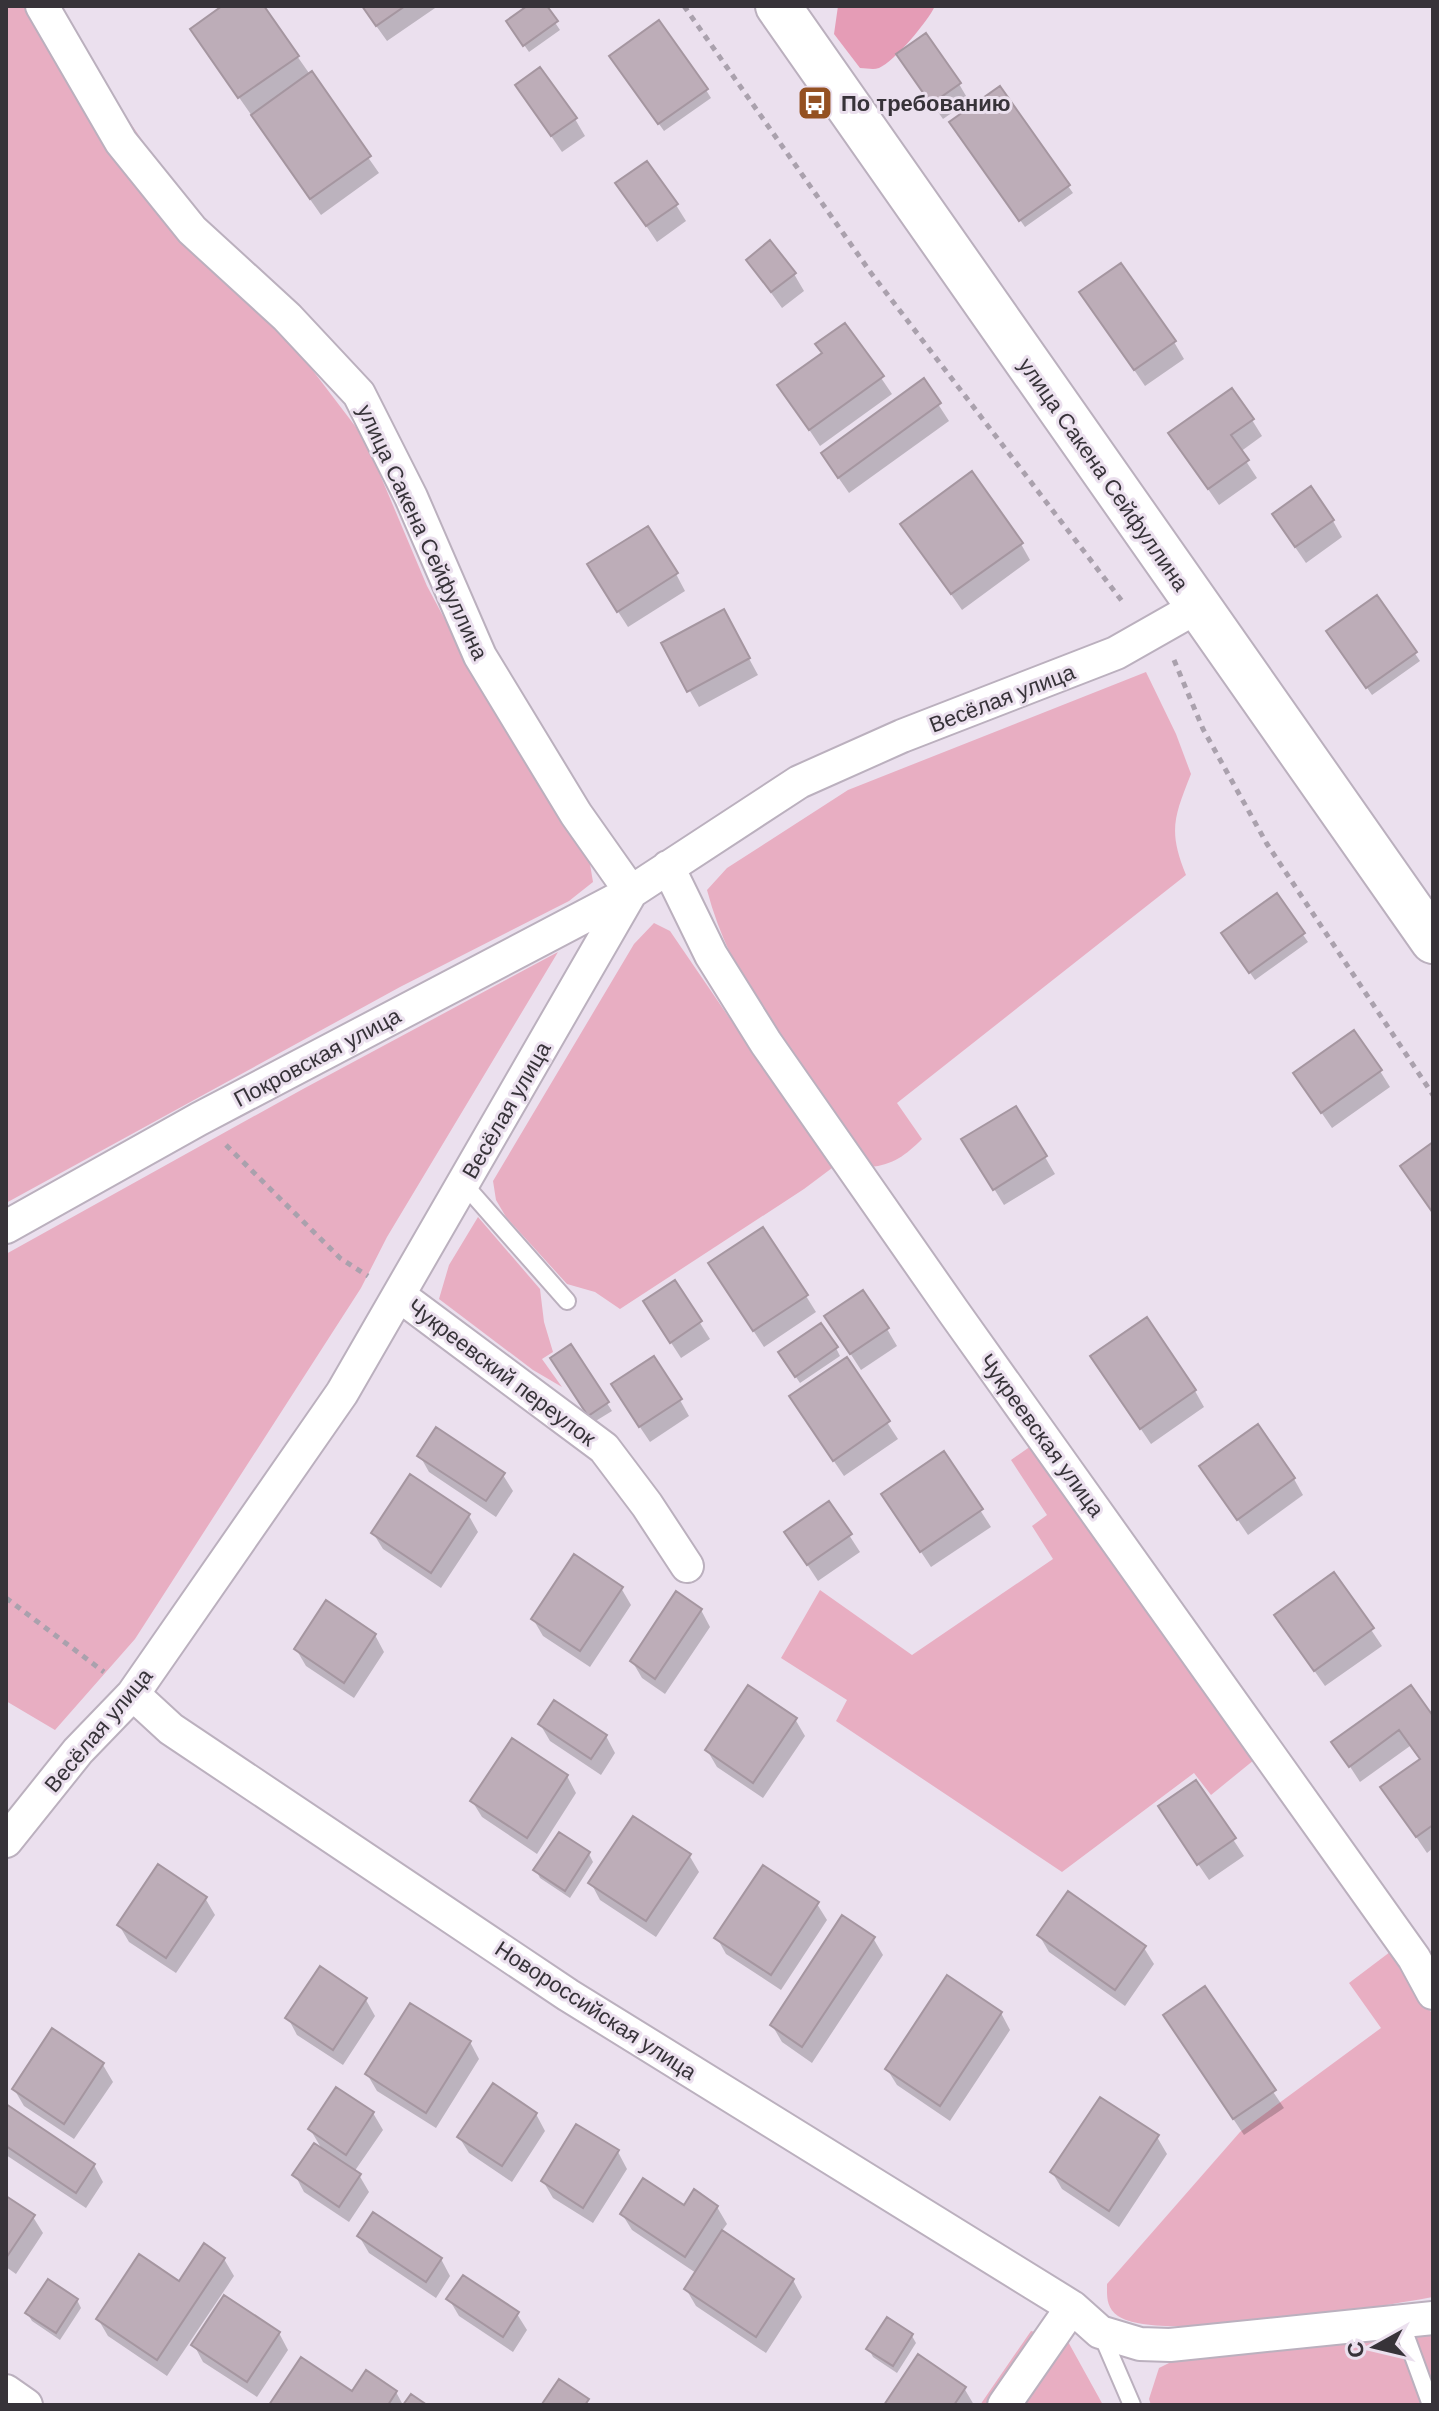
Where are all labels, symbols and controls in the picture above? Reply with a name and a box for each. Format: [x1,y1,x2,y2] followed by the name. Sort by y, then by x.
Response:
[796,84,834,122] bus stop icon: По требованию
[841,91,1011,116] place label: По требованию
[1013,353,1194,596] street label: улица Сакена Сейфуллина
[352,401,493,664] street label: улица Сакена Сейфуллина
[926,659,1079,738] street label: Весёлая улица
[230,1003,406,1112] street label: Покровская улица
[457,1037,556,1183] street label: Весёлая улица
[403,1294,601,1451] street label: Чукреевский переулок
[974,1349,1110,1522] street label: Чукреевская улица
[39,1663,158,1797] street label: Весёлая улица
[491,1936,702,2085] street label: Новороссийская улица
[1335,2307,1415,2387] north arrow
[1342,2340,1369,2359] text: С

